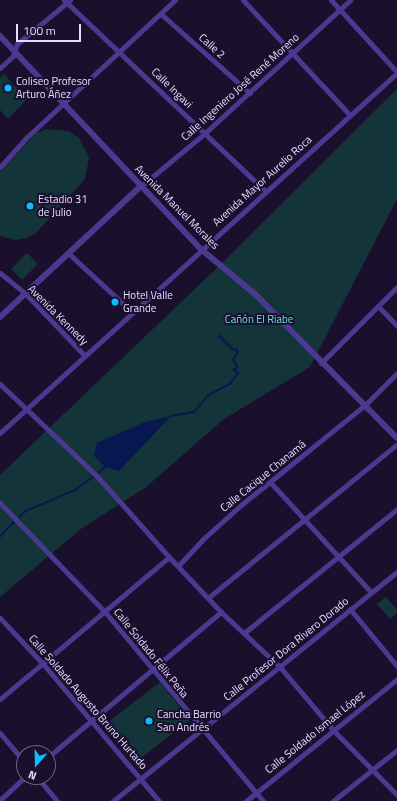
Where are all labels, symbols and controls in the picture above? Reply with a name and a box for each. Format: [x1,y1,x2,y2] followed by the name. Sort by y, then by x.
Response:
[18,16,83,42] scale bar
[23,21,56,40] text: 100 m
[178,30,302,144] street label: Calle Ingeniero José René Moreno
[196,31,228,61] street label: Calle 2
[149,65,195,111] street label: Calle Ingavi
[16,75,91,101] place label: Coliseo Profesor Arturo Áñez
[3,83,13,93] marker: Coliseo Profesor Arturo Áñez
[210,133,314,229] street label: Avenida Mayor Aurelio Roca
[132,162,222,252] street label: Avenida Manuel Morales
[38,193,87,219] place label: Estadio 31 de Julio
[25,201,35,211] marker: Estadio 31 de Julio
[25,282,91,348] street label: Avenida Kennedy
[123,289,173,315] place label: Hotel Valle Grande
[110,297,120,307] marker: Hotel Valle Grande
[225,312,293,326] park label: Cañón El Riabe
[218,437,308,515] street label: Calle Cacique Chanamá
[221,594,351,704] street label: Calle Profesor Dora Rivero Dorado
[111,606,191,700] street label: Calle Soldado Félix Peña
[26,632,150,772] street label: Calle Soldado Augusto Bruno Hurtado
[262,688,368,776] street label: Calle Soldado Ismael López
[157,708,221,734] place label: Cancha Barrio San Andrés
[144,716,154,726] marker: Cancha Barrio San Andrés
[16,745,56,785] north arrow
[26,767,39,784] text: N

